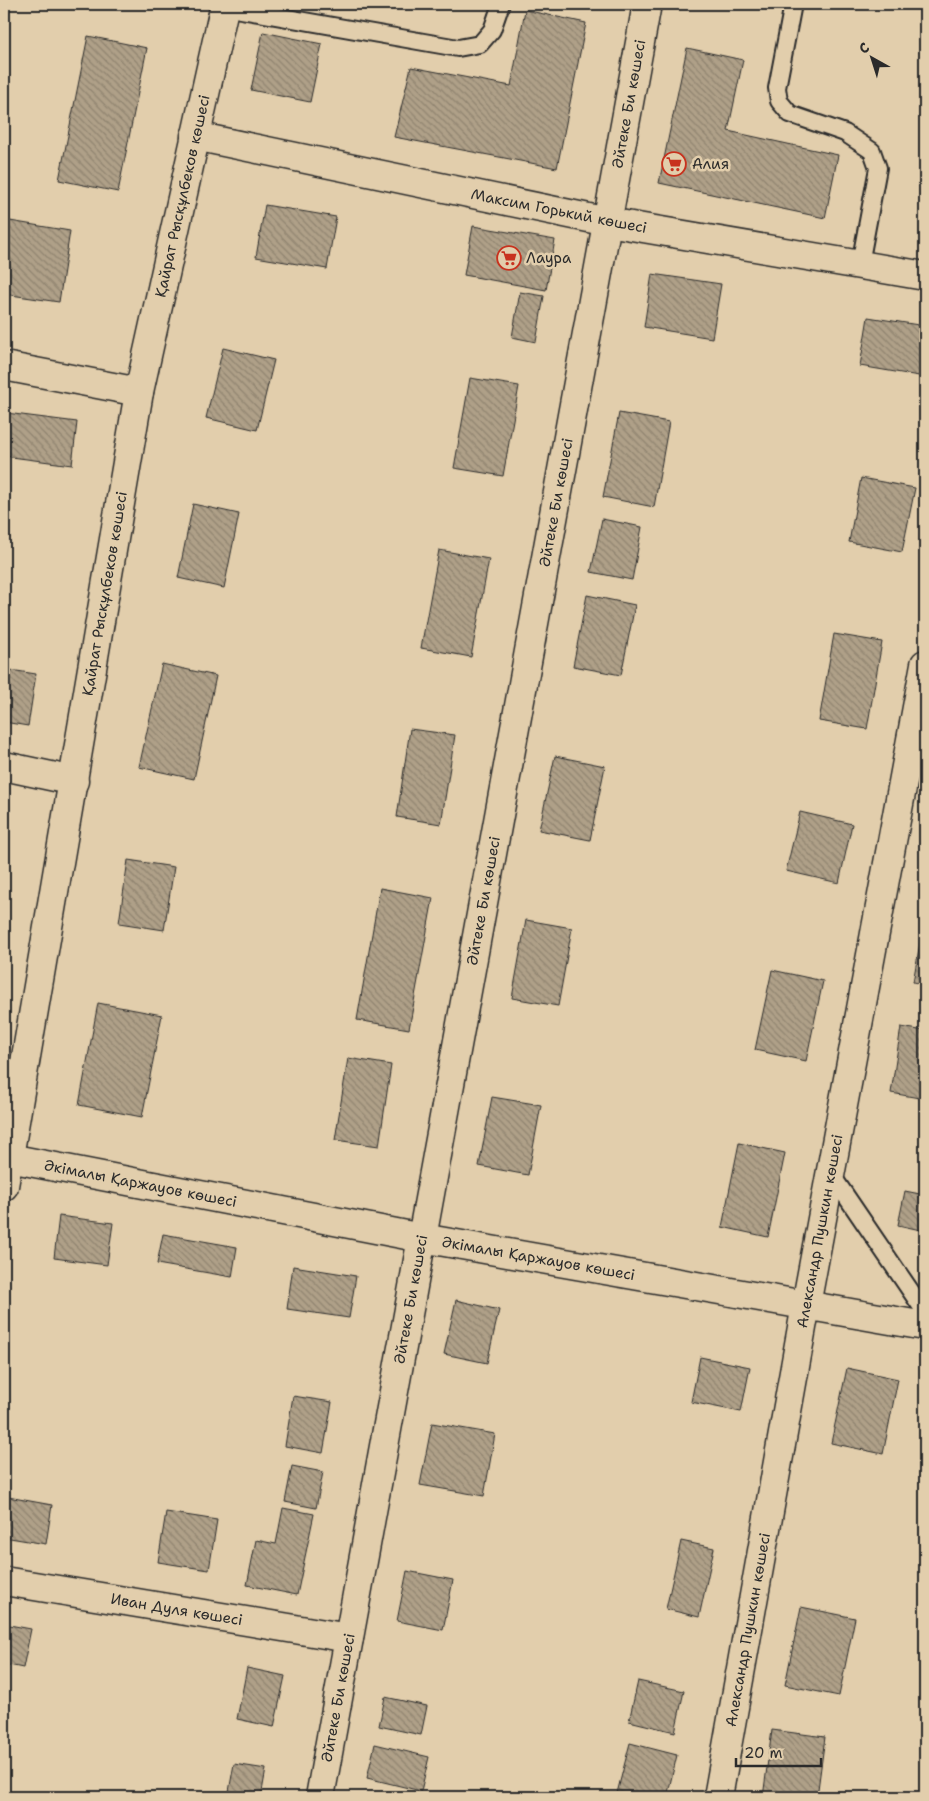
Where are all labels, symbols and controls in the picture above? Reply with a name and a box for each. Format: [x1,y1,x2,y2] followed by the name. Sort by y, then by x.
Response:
[846,32,896,82] north arrow
[607,38,650,170] street label: Әйтеке Би көшесі
[855,38,873,58] text: С
[150,93,215,299] street label: Қайрат Рысқұлбеков көшесі
[661,151,687,177] supermarket icon: Алия
[692,154,729,174] place label: Алия
[469,184,649,238] street label: Максим Горький көшесі
[496,245,522,271] supermarket icon: Лаура
[526,248,572,268] place label: Лаура
[535,436,578,568] street label: Әйтеке Би көшесі
[78,490,132,697] street label: Қайрат Рысқұлбеков көшесі
[462,835,505,967] street label: Әйтеке Би көшесі
[792,1133,848,1330] street label: Александр Пушкин көшесі
[42,1155,238,1212] street label: Әкімалы Қаржауов көшесі
[440,1232,637,1285] street label: Әкімалы Қаржауов көшесі
[389,1233,432,1365] street label: Әйтеке Би көшесі
[721,1531,775,1728] street label: Александр Пушкин көшесі
[109,1589,244,1630] street label: Иван Дуля көшесі
[317,1632,360,1764] street label: Әйтеке Би көшесі
[736,1736,822,1768] scale bar
[744,1743,783,1763] text: 20 m

